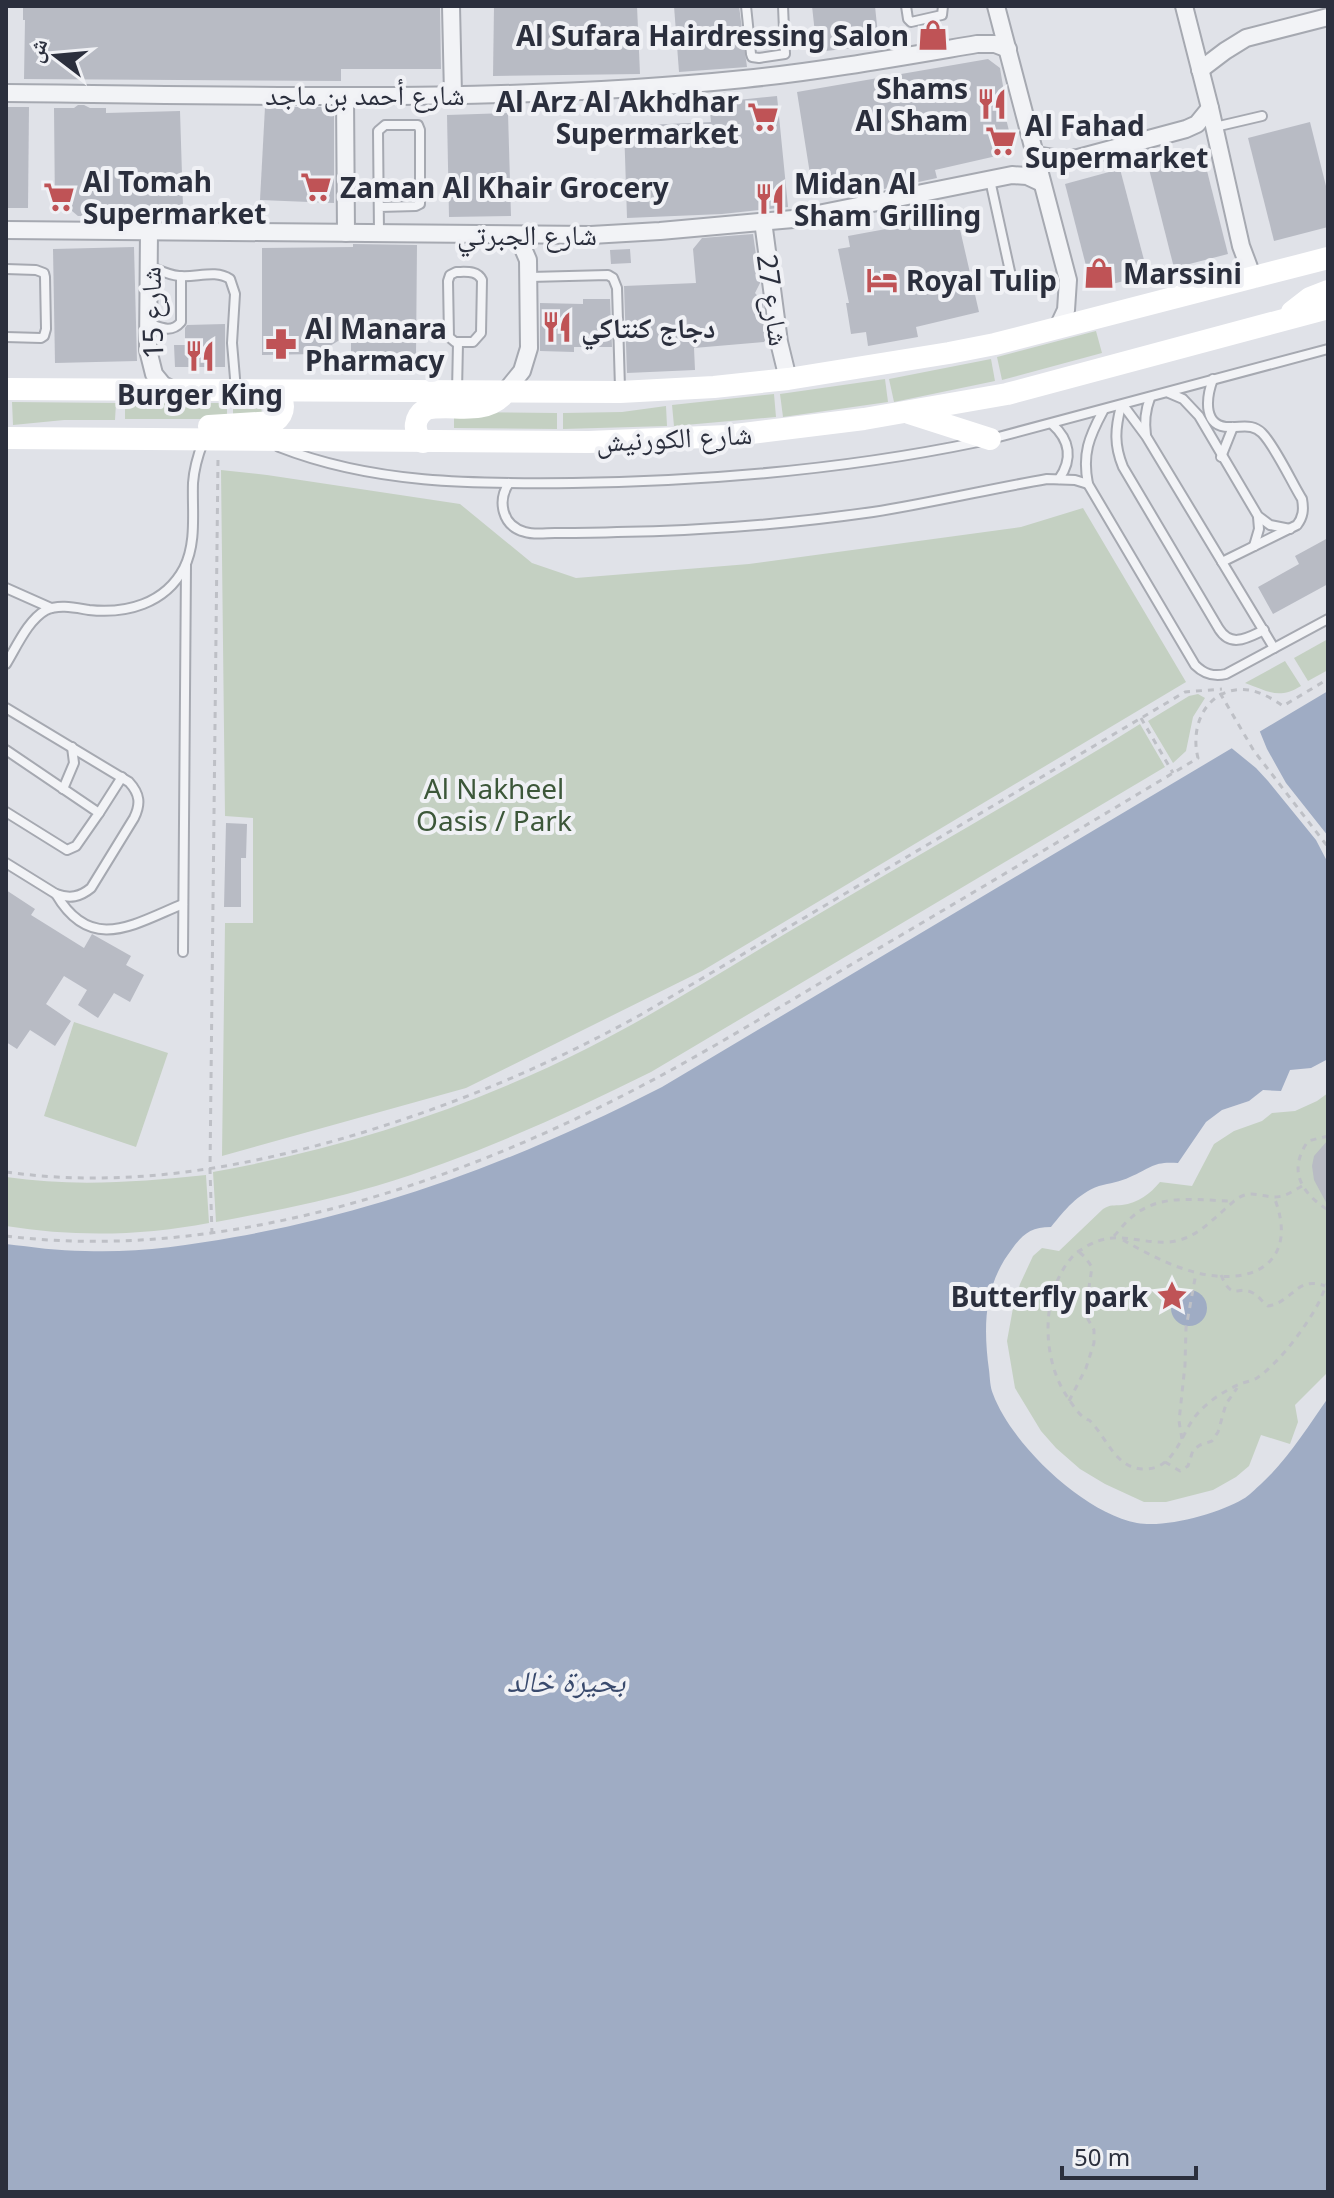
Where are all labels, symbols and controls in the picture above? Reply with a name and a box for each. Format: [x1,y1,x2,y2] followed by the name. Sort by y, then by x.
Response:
[16,16,96,96] north arrow
[516,16,909,54] place label: Al Sufara Hairdressing Salon
[916,18,950,52] shop icon: Al Sufara Hairdressing Salon
[18,35,53,66] text: ش
[855,69,968,139] place label: Shams Al Sham
[265,75,465,113] street label: شارع أحمد بن ماجد
[496,82,739,152] place label: Al Arz Al Akhdhar Supermarket
[975,87,1009,121] restaurant icon: Shams Al Sham
[746,100,780,134] supermarket icon: Al Arz Al Akhdhar Supermarket
[1025,106,1208,176] place label: Al Fahad Supermarket
[984,124,1018,158] supermarket icon: Al Fahad Supermarket
[83,162,266,232] place label: Al Tomah Supermarket
[794,164,981,234] place label: Midan Al Sham Grilling
[340,168,669,206] place label: Zaman Al Khair Grocery
[299,170,333,204] supermarket icon: Zaman Al Khair Grocery
[42,180,76,214] supermarket icon: Al Tomah Supermarket
[753,182,787,216] restaurant icon: Midan Al Sham Grilling
[457,215,597,258] street label: شارع الجبرتي
[749,252,799,348] street label: شارع 27
[1123,254,1242,292] place label: Marssini
[1082,256,1116,290] shop icon: Marssini
[906,261,1057,299] place label: Royal Tulip
[865,263,899,297] hotel icon: Royal Tulip
[130,266,172,360] street label: شارع 15
[581,308,716,351] place label: دجاج كنتاكي
[305,309,447,379] place label: Al Manara Pharmacy
[540,310,574,344] restaurant icon: دجاج كنتاكي
[264,327,298,361] pharmacy icon: Al Manara Pharmacy
[183,339,217,373] restaurant icon: Burger King
[117,375,283,413] place label: Burger King
[595,414,753,460] street label: شارع الكورنيش
[416,769,572,839] park label: Al Nakheel Oasis / Park
[951,1277,1149,1315] place label: Butterfly park
[1155,1279,1189,1313] place icon: Butterfly park
[507,1660,626,1701] water label: بحيرة خالد
[1062,2130,1196,2180] scale bar
[1074,2140,1130,2173] text: 50 m

